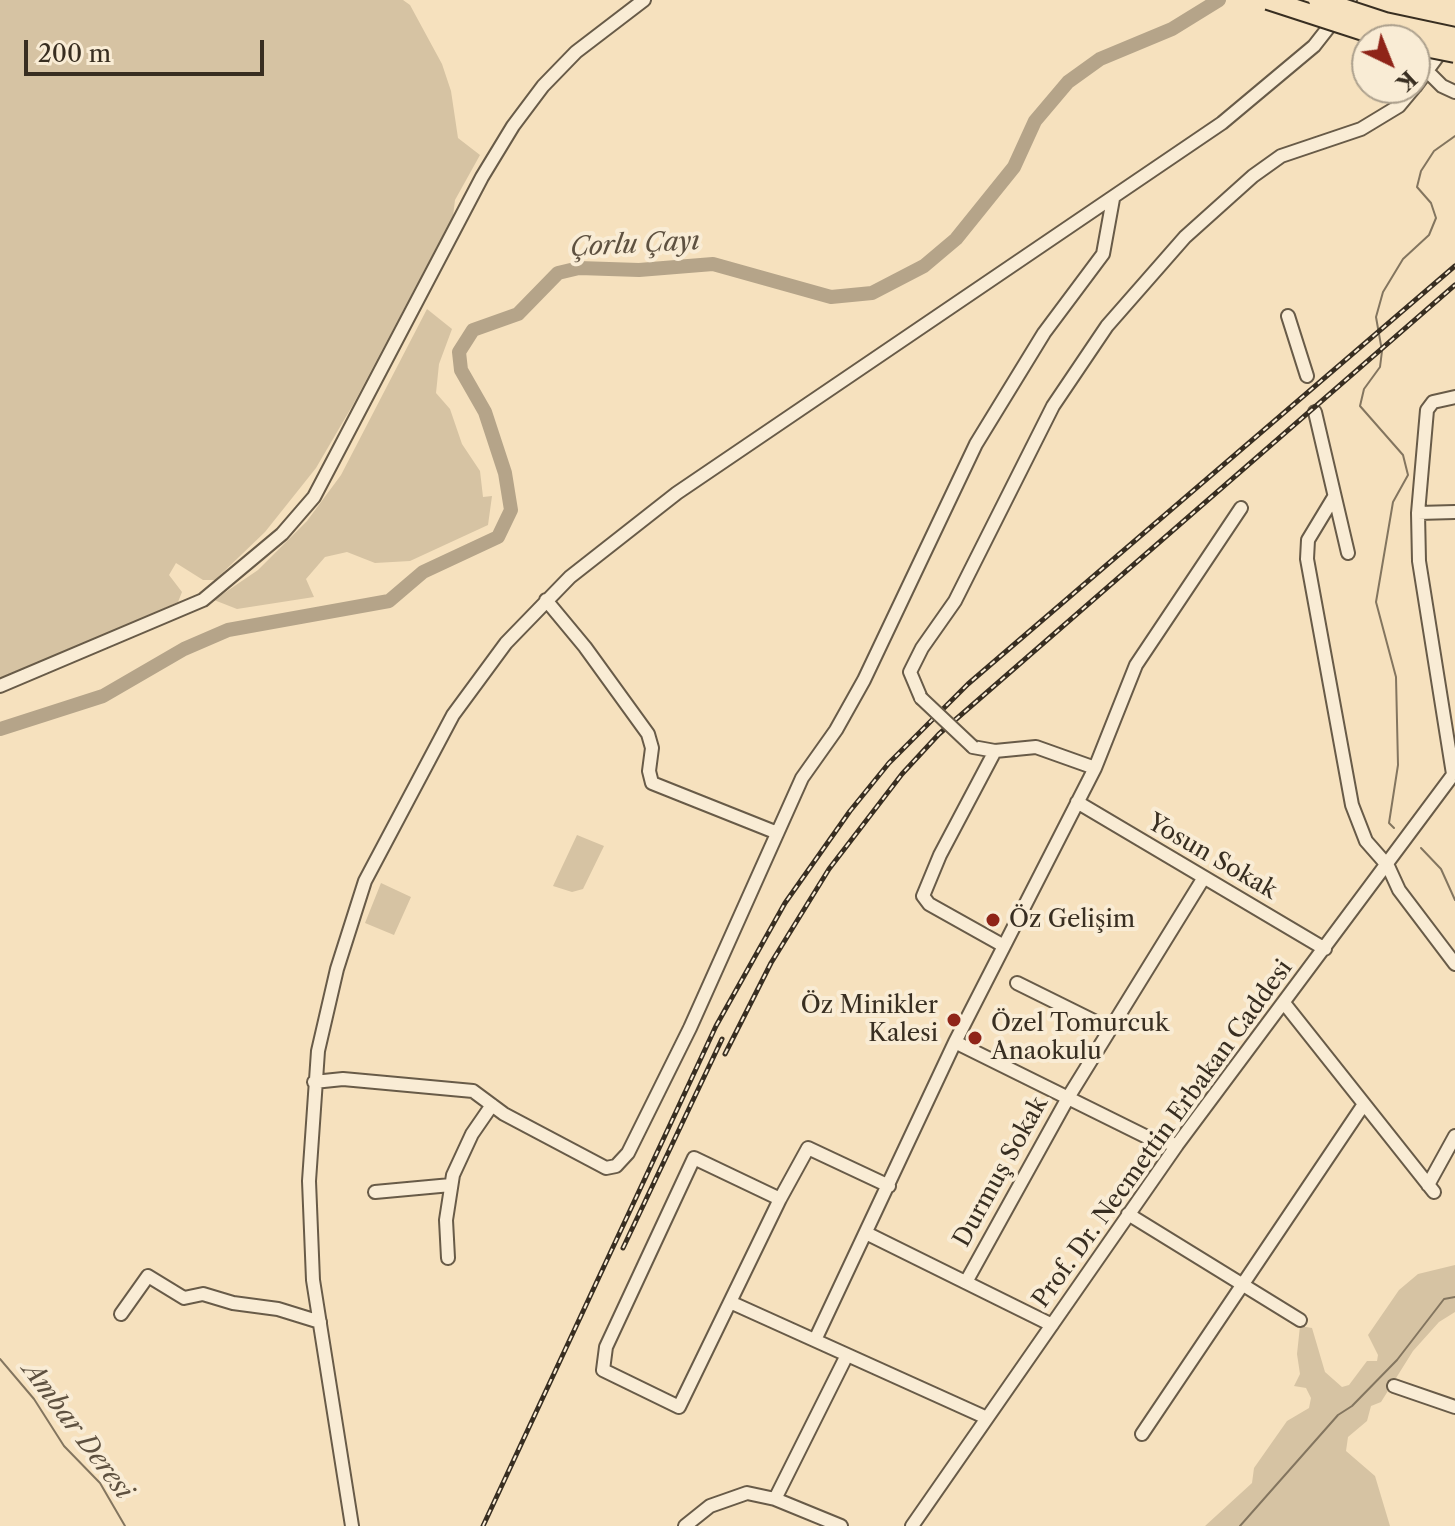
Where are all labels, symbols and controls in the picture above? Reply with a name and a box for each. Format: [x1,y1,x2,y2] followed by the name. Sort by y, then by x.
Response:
[28,24,268,74] scale bar
[1351,24,1431,104] north arrow
[38,39,111,68] text: 200 m
[1391,65,1422,96] text: K
[569,226,701,264] water label: Çorlu Çayı
[1142,808,1282,906] street label: Yosun Sokak
[1009,906,1135,934] place label: Öz Gelişim
[984,911,1002,929] marker: Öz Gelişim
[1027,954,1299,1314] street label: Prof. Dr. Necmettin Erbakan Caddesi
[801,992,938,1048] place label: Öz Minikler Kalesi
[991,1010,1169,1066] place label: Özel Tomurcuk Anaokulu
[945,1011,963,1029] marker: Öz Minikler Kalesi
[966,1029,984,1047] marker: Özel Tomurcuk Anaokulu
[948,1092,1054,1252] street label: Durmuş Sokak
[15,1356,139,1506] water label: Ambar Deresi

